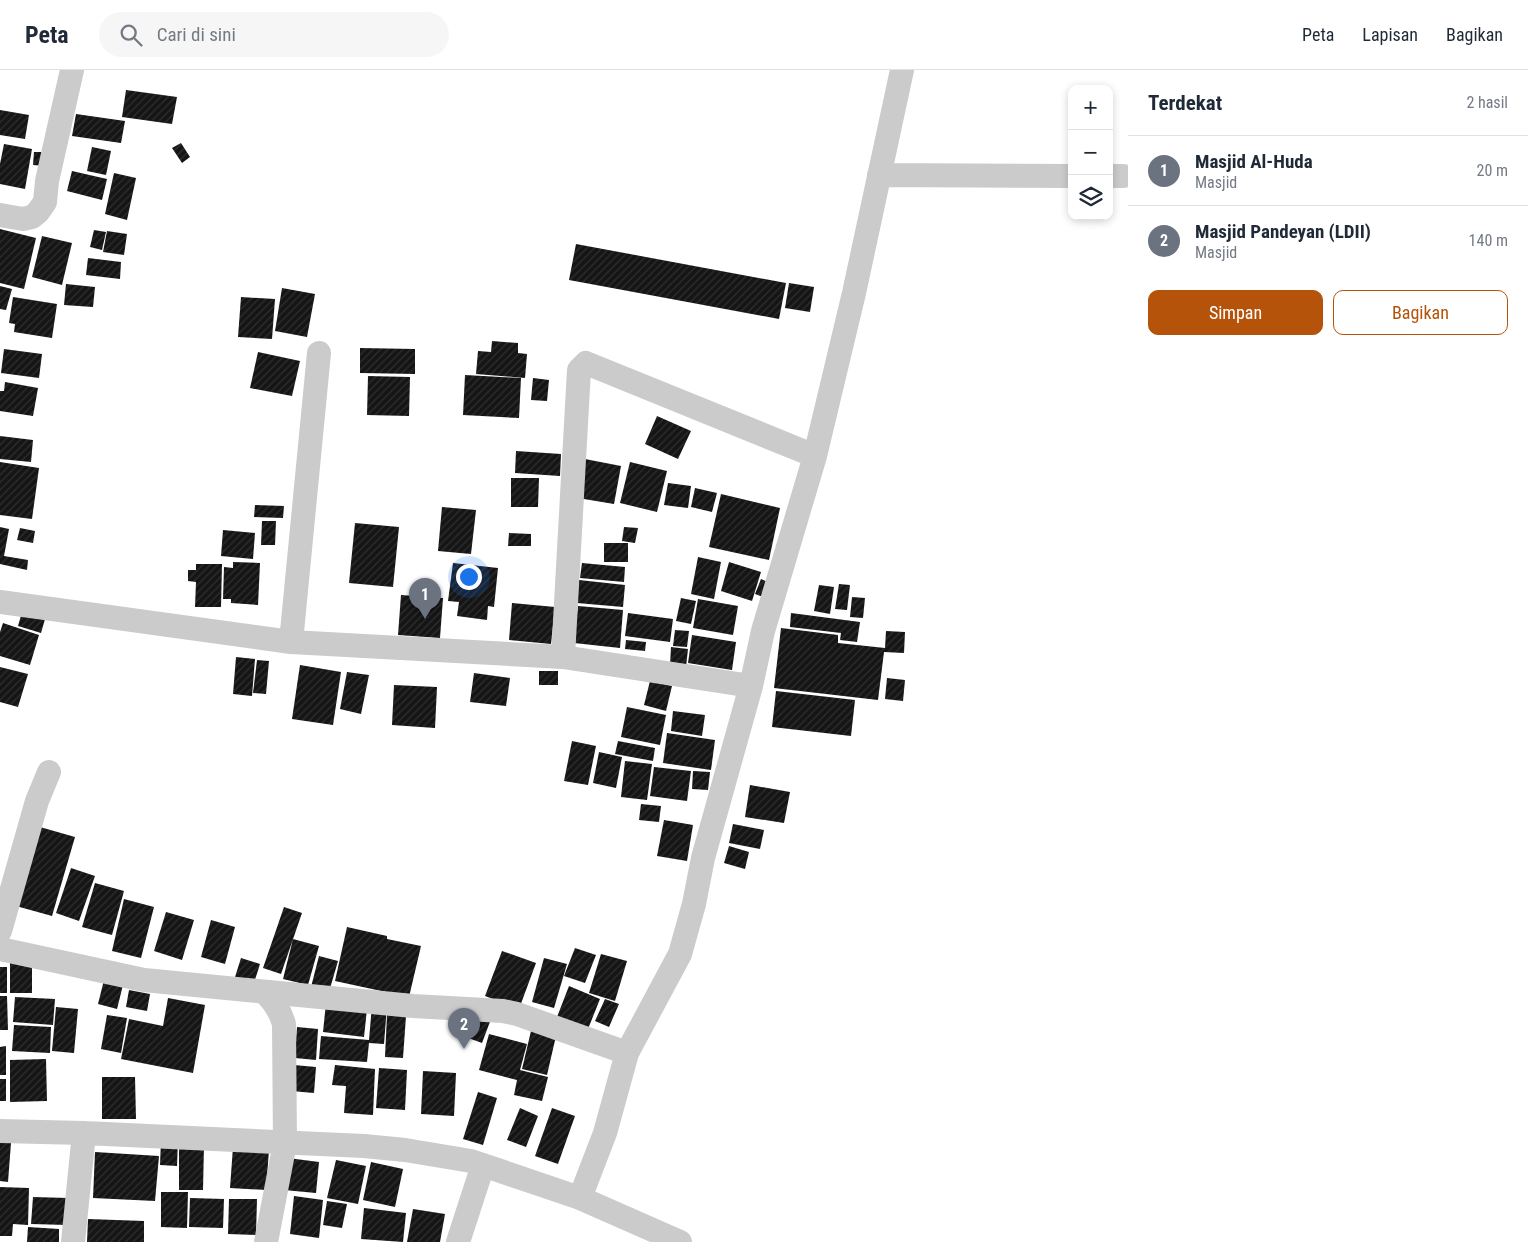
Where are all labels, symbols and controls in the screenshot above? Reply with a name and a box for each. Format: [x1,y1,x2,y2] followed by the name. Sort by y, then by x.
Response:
[99,12,449,57] search box
[25,21,69,49] text: Peta
[117,21,145,49] icon: search
[157,23,236,46] text: Cari di sini
[1302,24,1334,45] text: Peta
[1362,24,1418,45] text: Lapisan
[1446,24,1503,45] text: Bagikan
[1068,85,1113,220] map controls
[1068,85,1113,130] button: +
[1148,91,1222,115] text: Terdekat
[1466,93,1508,112] text: 2 hasil
[1068,130,1113,175] button: −
[1195,150,1313,173] text: Masjid Al-Huda
[1160,161,1168,180] text: 1
[1476,161,1508,180] text: 20 m
[1195,173,1237,192] text: Masjid
[1068,175,1113,220] button: layers
[1195,220,1371,243] text: Masjid Pandeyan (LDII)
[1160,231,1168,250] text: 2
[1469,231,1508,250] text: 140 m
[1195,243,1237,262] text: Masjid
[1148,290,1323,335] button: Simpan
[1333,290,1508,335] button: Bagikan
[456,564,482,590] your location
[409,578,441,619] pin: 1
[448,1008,480,1049] pin: 2

